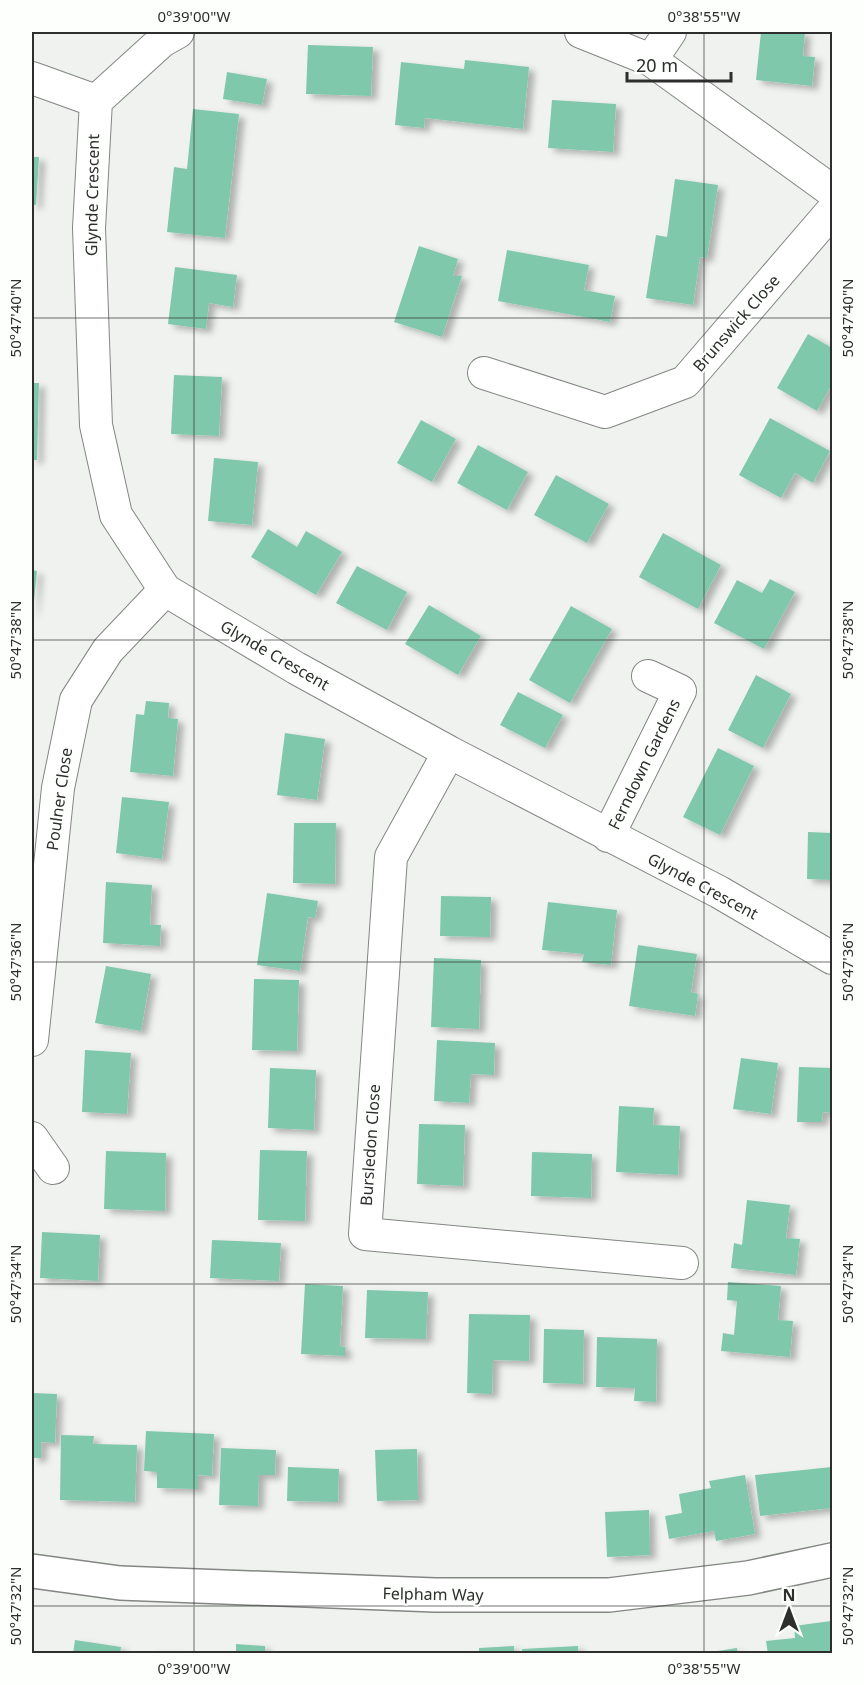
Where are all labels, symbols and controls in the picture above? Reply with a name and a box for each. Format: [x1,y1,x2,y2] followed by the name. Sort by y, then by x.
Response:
[157,6,231,26] text: 0°39'00"W
[667,6,741,26] text: 0°38'55"W
[627,45,730,83] scale bar
[636,53,678,77] text: 20 m
[80,133,104,256] street label: Glynde Crescent
[688,270,784,376] street label: Brunswick Close
[5,279,25,357] text: 50°47'40"N
[837,279,857,357] text: 50°47'40"N
[5,601,25,679] text: 50°47'38"N
[837,601,857,679] text: 50°47'38"N
[217,615,334,695] street label: Glynde Crescent
[603,695,685,833] street label: Ferndown Gardens
[41,746,77,852] street label: Poulner Close
[644,848,762,925] street label: Glynde Crescent
[5,923,25,1001] text: 50°47'36"N
[837,923,857,1001] text: 50°47'36"N
[355,1083,385,1207] street label: Bursledon Close
[5,1245,25,1323] text: 50°47'34"N
[837,1245,857,1323] text: 50°47'34"N
[5,1567,25,1645] text: 50°47'32"N
[837,1567,857,1645] text: 50°47'32"N
[759,1580,819,1640] north arrow
[382,1582,485,1606] street label: Felpham Way
[782,1584,796,1606] text: N
[157,1658,231,1678] text: 0°39'00"W
[667,1658,741,1678] text: 0°38'55"W

